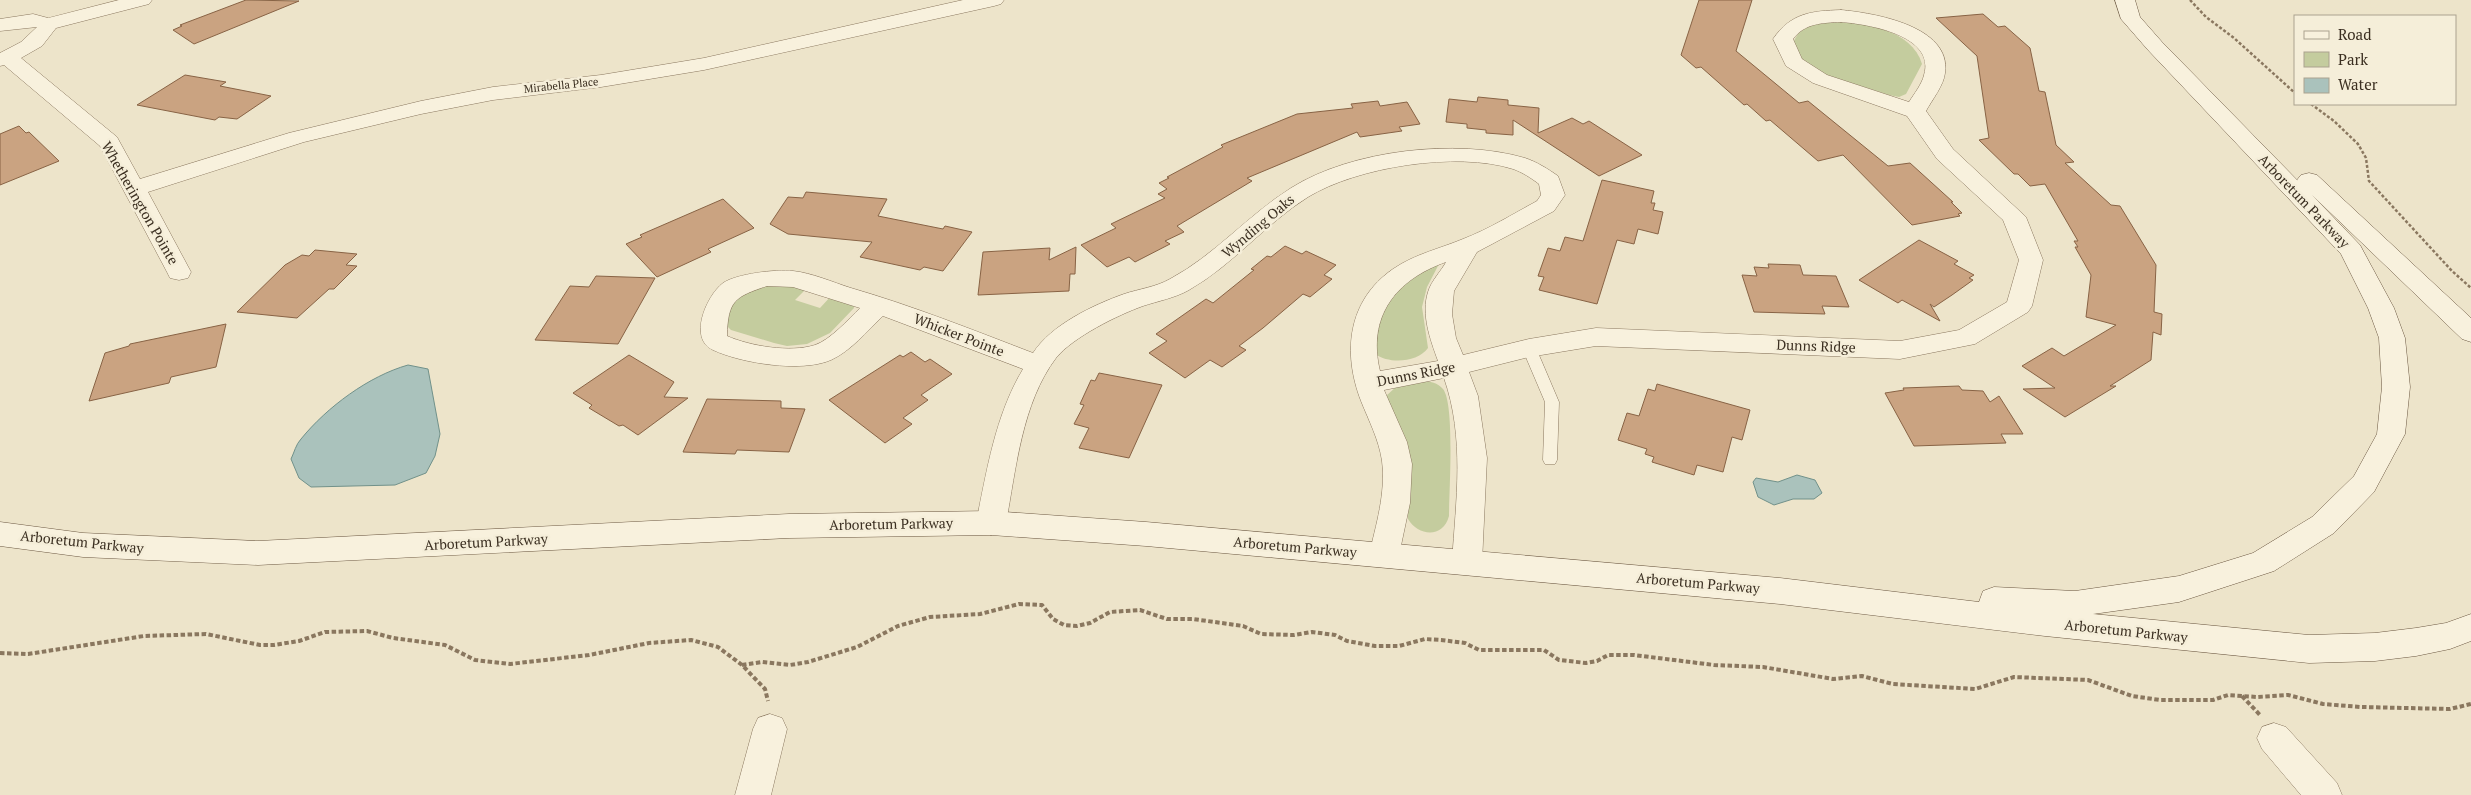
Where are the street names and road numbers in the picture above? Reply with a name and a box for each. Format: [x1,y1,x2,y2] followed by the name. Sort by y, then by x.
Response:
[523,74,599,96] street label: Mirabella Place
[97,138,183,268] street label: Whetherington Pointe
[2255,150,2355,252] street label: Arboretum Parkway
[1217,190,1298,262] street label: Wynding Oaks
[911,309,1007,360] street label: Whicker Pointe
[1776,335,1856,356] street label: Dunns Ridge
[1375,357,1457,390] street label: Dunns Ridge
[829,513,954,534] street label: Arboretum Parkway
[20,526,146,558] street label: Arboretum Parkway
[424,529,549,554] street label: Arboretum Parkway
[1233,532,1358,561] street label: Arboretum Parkway
[1636,568,1761,597] street label: Arboretum Parkway
[2064,615,2190,647] street label: Arboretum Parkway

